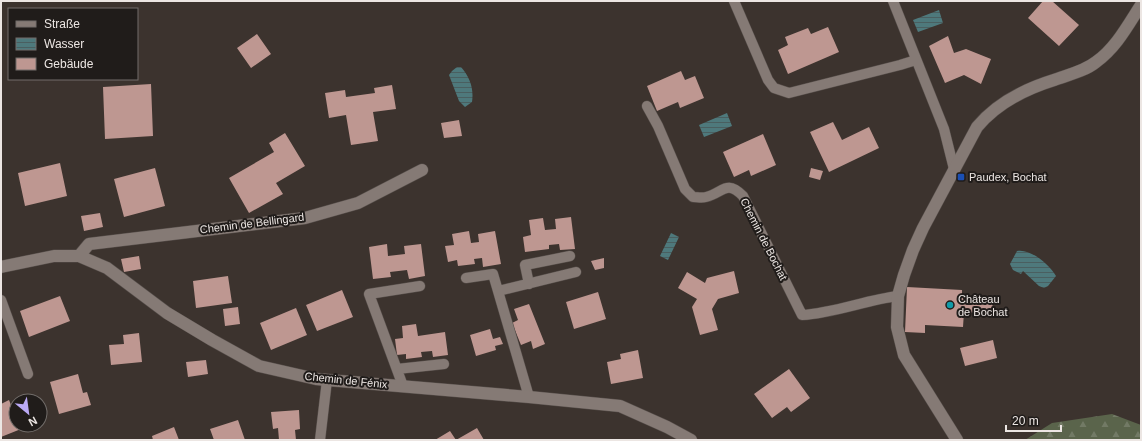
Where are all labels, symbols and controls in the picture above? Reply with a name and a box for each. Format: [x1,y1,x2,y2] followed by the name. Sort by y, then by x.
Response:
[8,8,138,80] legend
[44,17,80,31] text: Straße
[44,37,84,51] text: Wasser
[44,57,94,71] text: Gebäude
[969,171,1047,183] place label: Paudex, Bochat
[956,172,966,182] marker: Paudex, Bochat
[738,196,790,282] street label: Chemin de Bochat
[199,211,305,235] street label: Chemin de Bellingard
[958,293,1008,318] place label: Château de Bochat
[945,300,955,310] marker: Château de Bochat
[304,370,388,390] street label: Chemin de Fénix
[8,393,48,433] north arrow
[1006,407,1061,433] scale bar
[1012,414,1039,428] text: 20 m
[26,415,39,429] text: N

